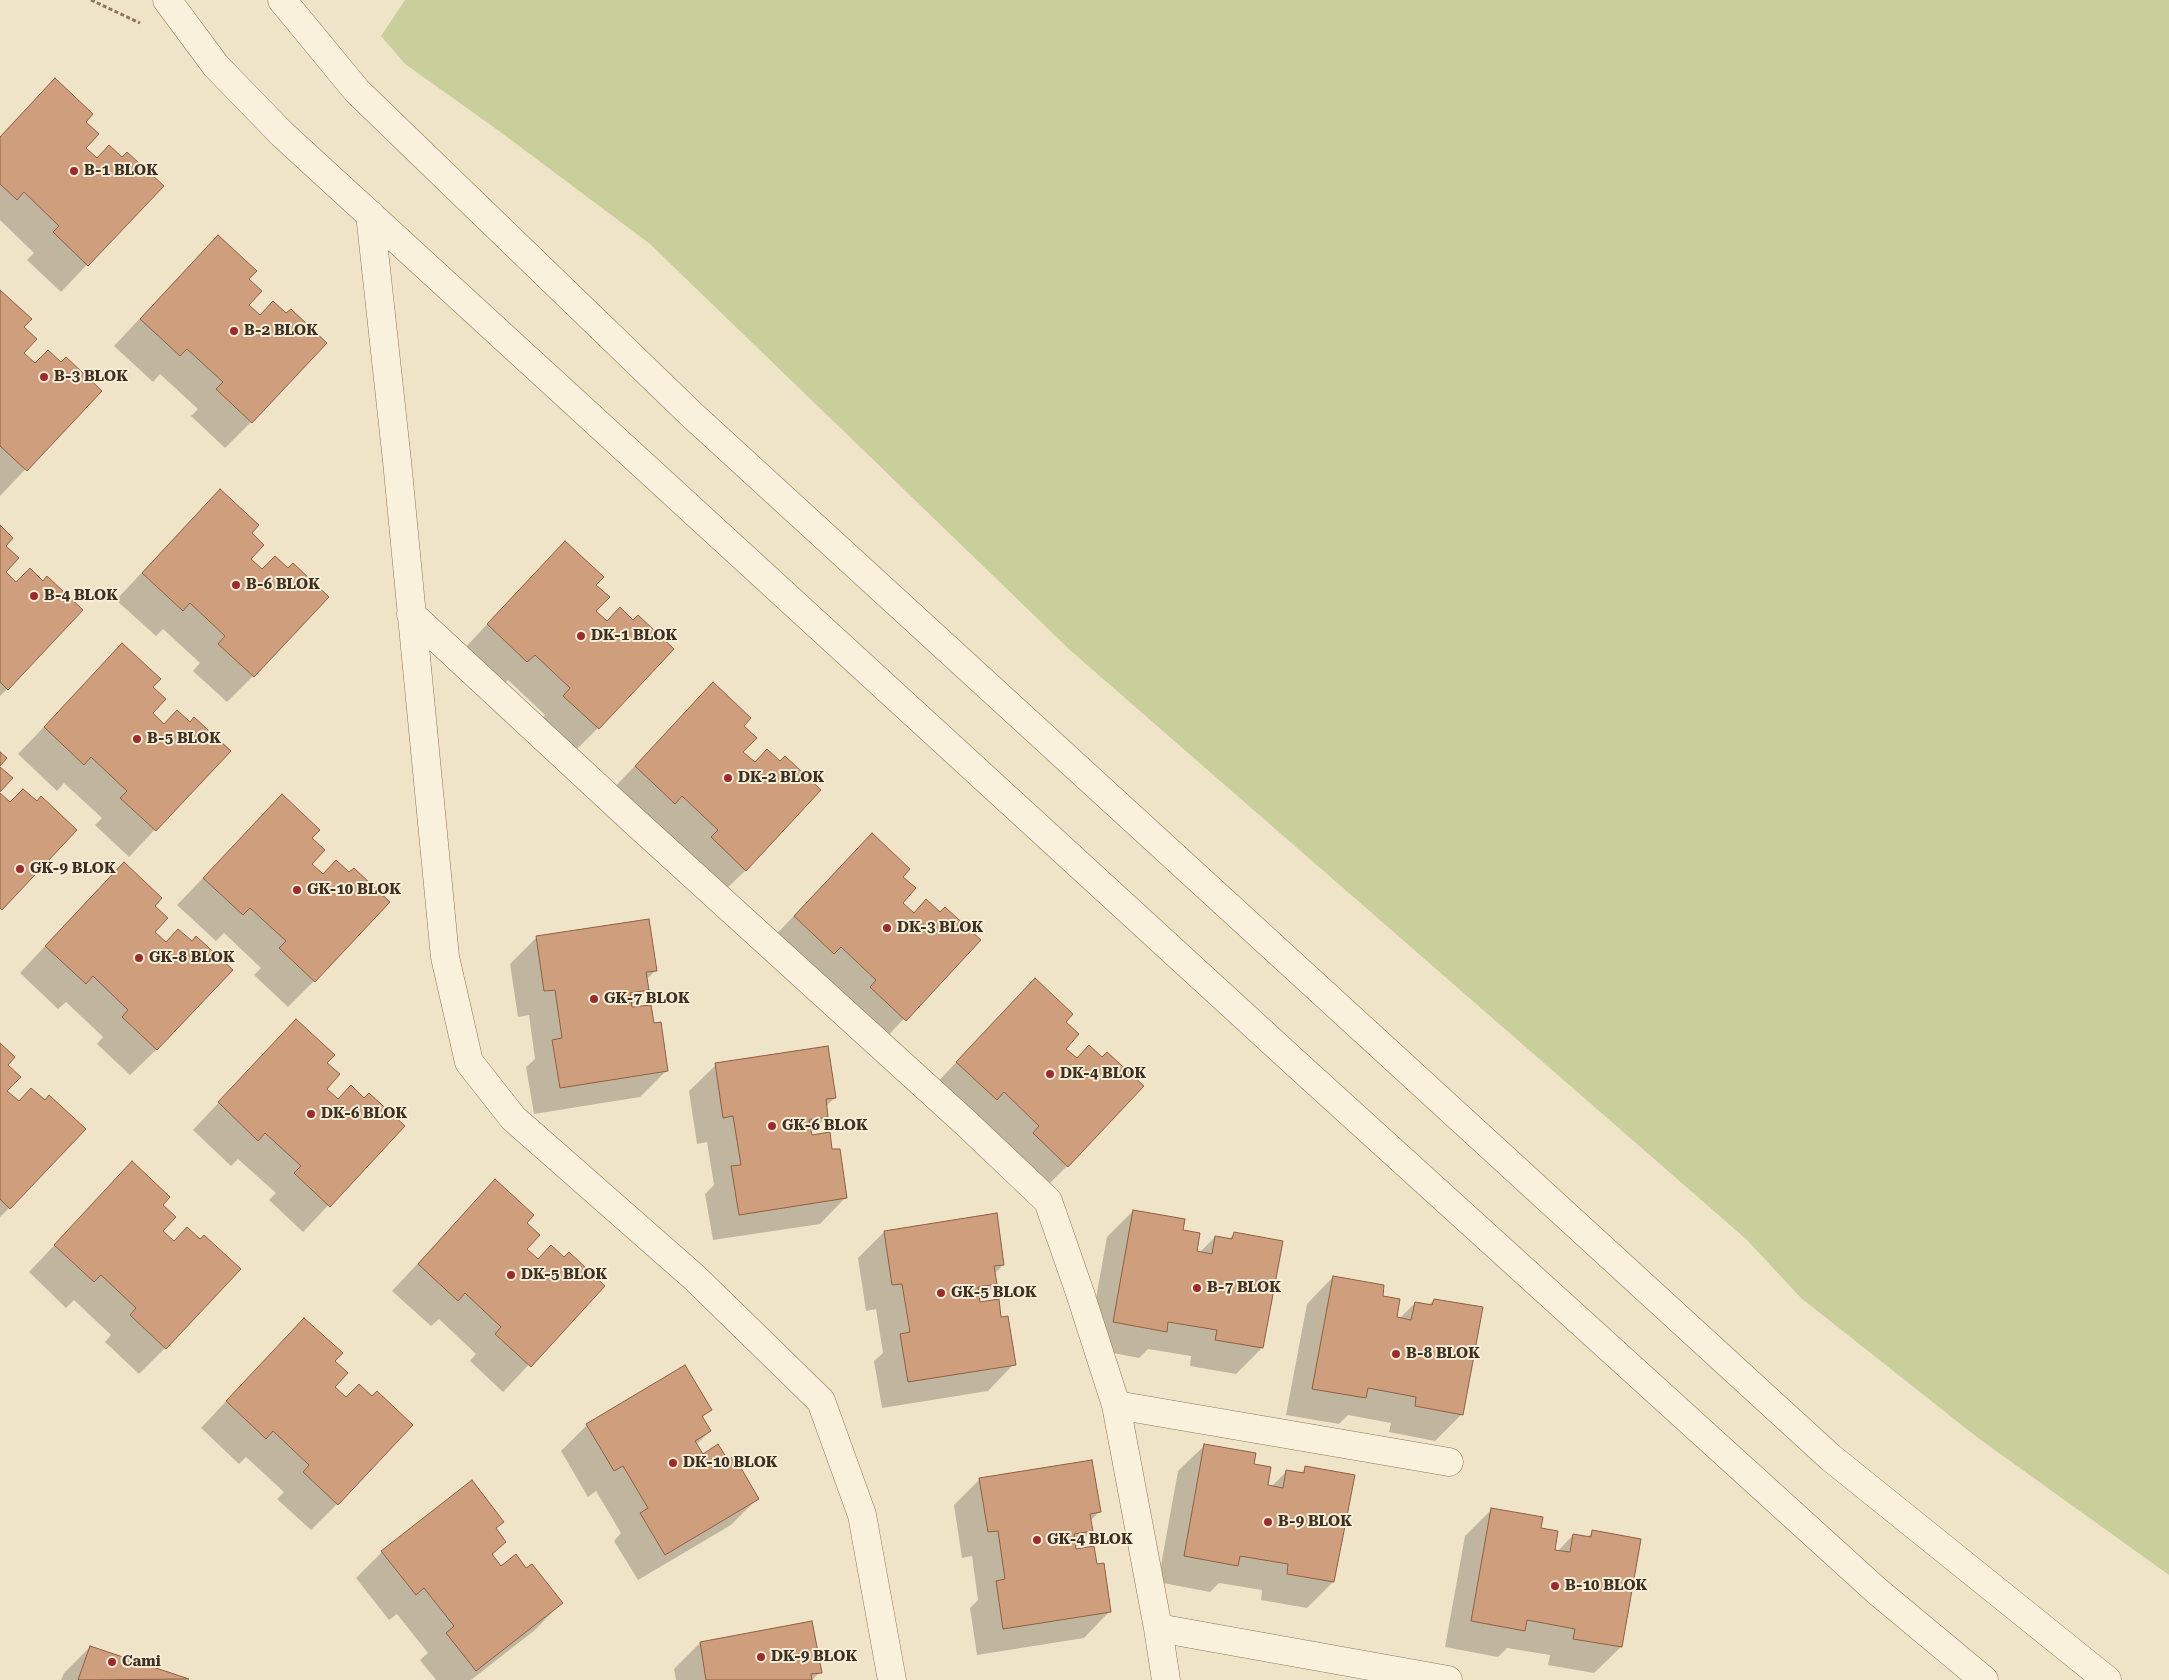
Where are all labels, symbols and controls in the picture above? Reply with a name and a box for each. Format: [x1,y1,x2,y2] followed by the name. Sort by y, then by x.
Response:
[84,162,158,180] place label: B-1 BLOK
[68,165,80,177] marker: B-1 BLOK
[244,322,318,340] place label: B-2 BLOK
[228,325,240,337] marker: B-2 BLOK
[54,368,128,386] place label: B-3 BLOK
[38,371,50,383] marker: B-3 BLOK
[246,576,320,594] place label: B-6 BLOK
[230,579,242,591] marker: B-6 BLOK
[44,587,118,605] place label: B-4 BLOK
[28,590,40,602] marker: B-4 BLOK
[591,627,677,645] place label: DK-1 BLOK
[575,630,587,642] marker: DK-1 BLOK
[147,730,221,748] place label: B-5 BLOK
[131,733,143,745] marker: B-5 BLOK
[738,769,824,787] place label: DK-2 BLOK
[722,772,734,784] marker: DK-2 BLOK
[30,860,116,878] place label: GK-9 BLOK
[14,863,26,875] marker: GK-9 BLOK
[307,881,401,899] place label: GK-10 BLOK
[291,884,303,896] marker: GK-10 BLOK
[897,919,983,937] place label: DK-3 BLOK
[881,922,893,934] marker: DK-3 BLOK
[149,949,235,967] place label: GK-8 BLOK
[133,952,145,964] marker: GK-8 BLOK
[604,990,690,1008] place label: GK-7 BLOK
[588,993,600,1005] marker: GK-7 BLOK
[1060,1065,1146,1083] place label: DK-4 BLOK
[1044,1068,1056,1080] marker: DK-4 BLOK
[321,1105,407,1123] place label: DK-6 BLOK
[305,1108,317,1120] marker: DK-6 BLOK
[782,1117,868,1135] place label: GK-6 BLOK
[766,1120,778,1132] marker: GK-6 BLOK
[521,1266,607,1284] place label: DK-5 BLOK
[505,1269,517,1281] marker: DK-5 BLOK
[1207,1279,1281,1297] place label: B-7 BLOK
[1191,1282,1203,1294] marker: B-7 BLOK
[951,1284,1037,1302] place label: GK-5 BLOK
[935,1287,947,1299] marker: GK-5 BLOK
[1406,1345,1480,1363] place label: B-8 BLOK
[1390,1348,1402,1360] marker: B-8 BLOK
[683,1454,778,1472] place label: DK-10 BLOK
[667,1457,679,1469] marker: DK-10 BLOK
[1278,1513,1352,1531] place label: B-9 BLOK
[1262,1516,1274,1528] marker: B-9 BLOK
[1047,1531,1133,1549] place label: GK-4 BLOK
[1031,1534,1043,1546] marker: GK-4 BLOK
[1565,1577,1647,1595] place label: B-10 BLOK
[1549,1580,1561,1592] marker: B-10 BLOK
[771,1648,857,1666] place label: DK-9 BLOK
[755,1651,767,1663] marker: DK-9 BLOK
[122,1653,161,1671] place label: Cami
[106,1656,118,1668] marker: Cami

